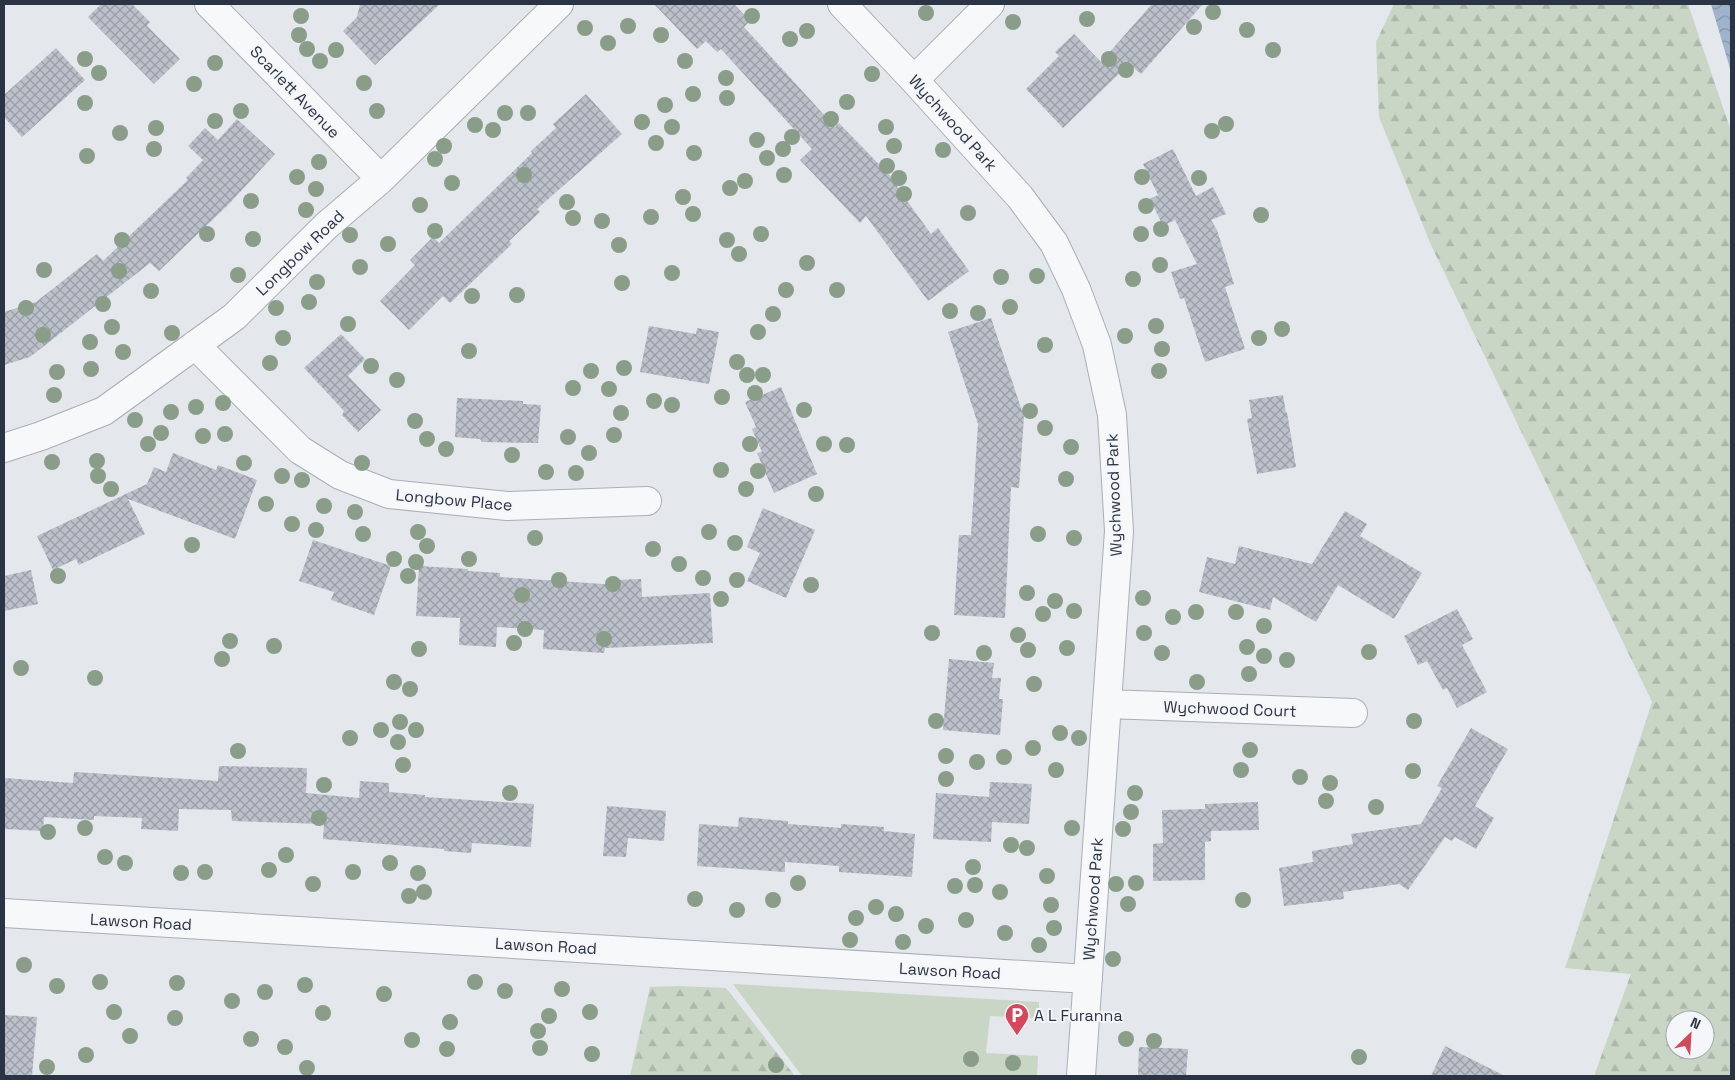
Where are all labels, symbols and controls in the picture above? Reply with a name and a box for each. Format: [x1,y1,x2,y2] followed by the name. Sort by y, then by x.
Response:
[245,41,345,143] street label: Scarlett Avenue
[904,70,1002,176] street label: Wychwood Park
[251,206,349,300] street label: Longbow Road
[1101,433,1127,557] street label: Wychwood Park
[395,484,513,516] street label: Longbow Place
[1163,696,1297,722] street label: Wychwood Court
[1078,836,1108,961] street label: Wychwood Park
[90,909,192,935] street label: Lawson Road
[495,933,597,959] street label: Lawson Road
[899,958,1001,984] street label: Lawson Road
[1004,1002,1030,1036] parking icon: A L Furanna
[1034,1005,1123,1026] place label: A L Furanna
[1665,1010,1715,1060] north arrow
[1687,1013,1704,1033] text: N

